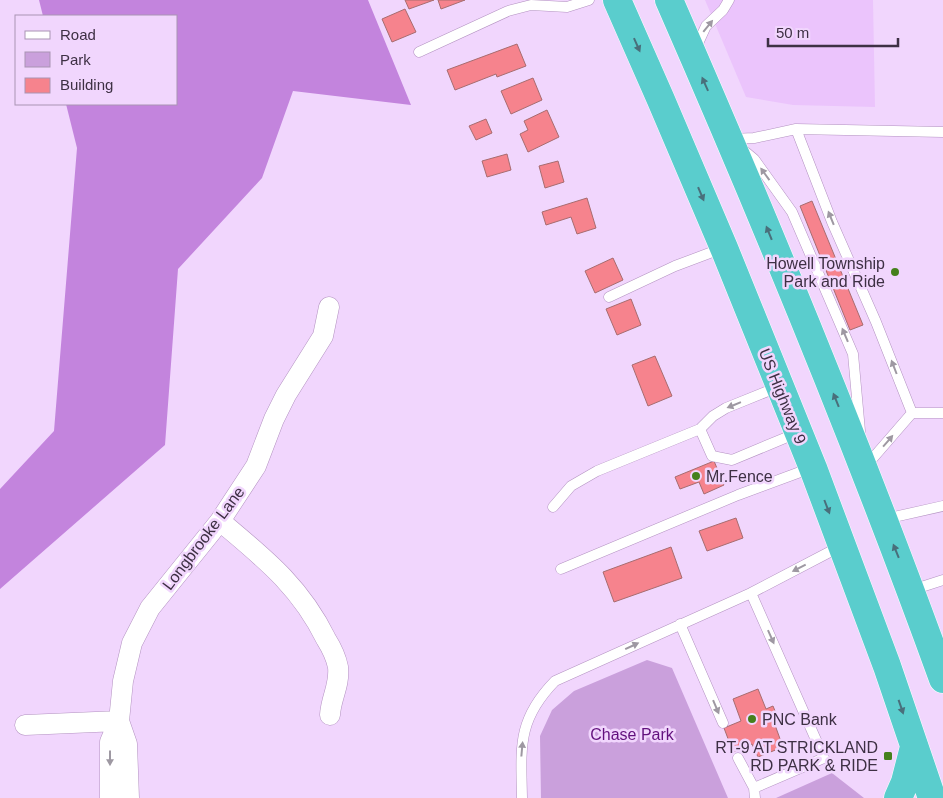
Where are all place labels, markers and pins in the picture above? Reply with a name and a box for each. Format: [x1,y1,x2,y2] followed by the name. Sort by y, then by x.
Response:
[766,255,885,290] place label: Howell Township Park and Ride
[889,266,901,278] marker: Howell Township Park and Ride
[706,468,773,485] place label: Mr.Fence
[690,470,702,482] marker: Mr.Fence
[762,711,838,728] place label: PNC Bank
[746,713,758,725] marker: PNC Bank
[715,739,878,774] place label: RT-9 AT STRICKLAND RD PARK & RIDE
[882,750,894,762] marker: RT-9 AT STRICKLAND RD PARK & RIDE

